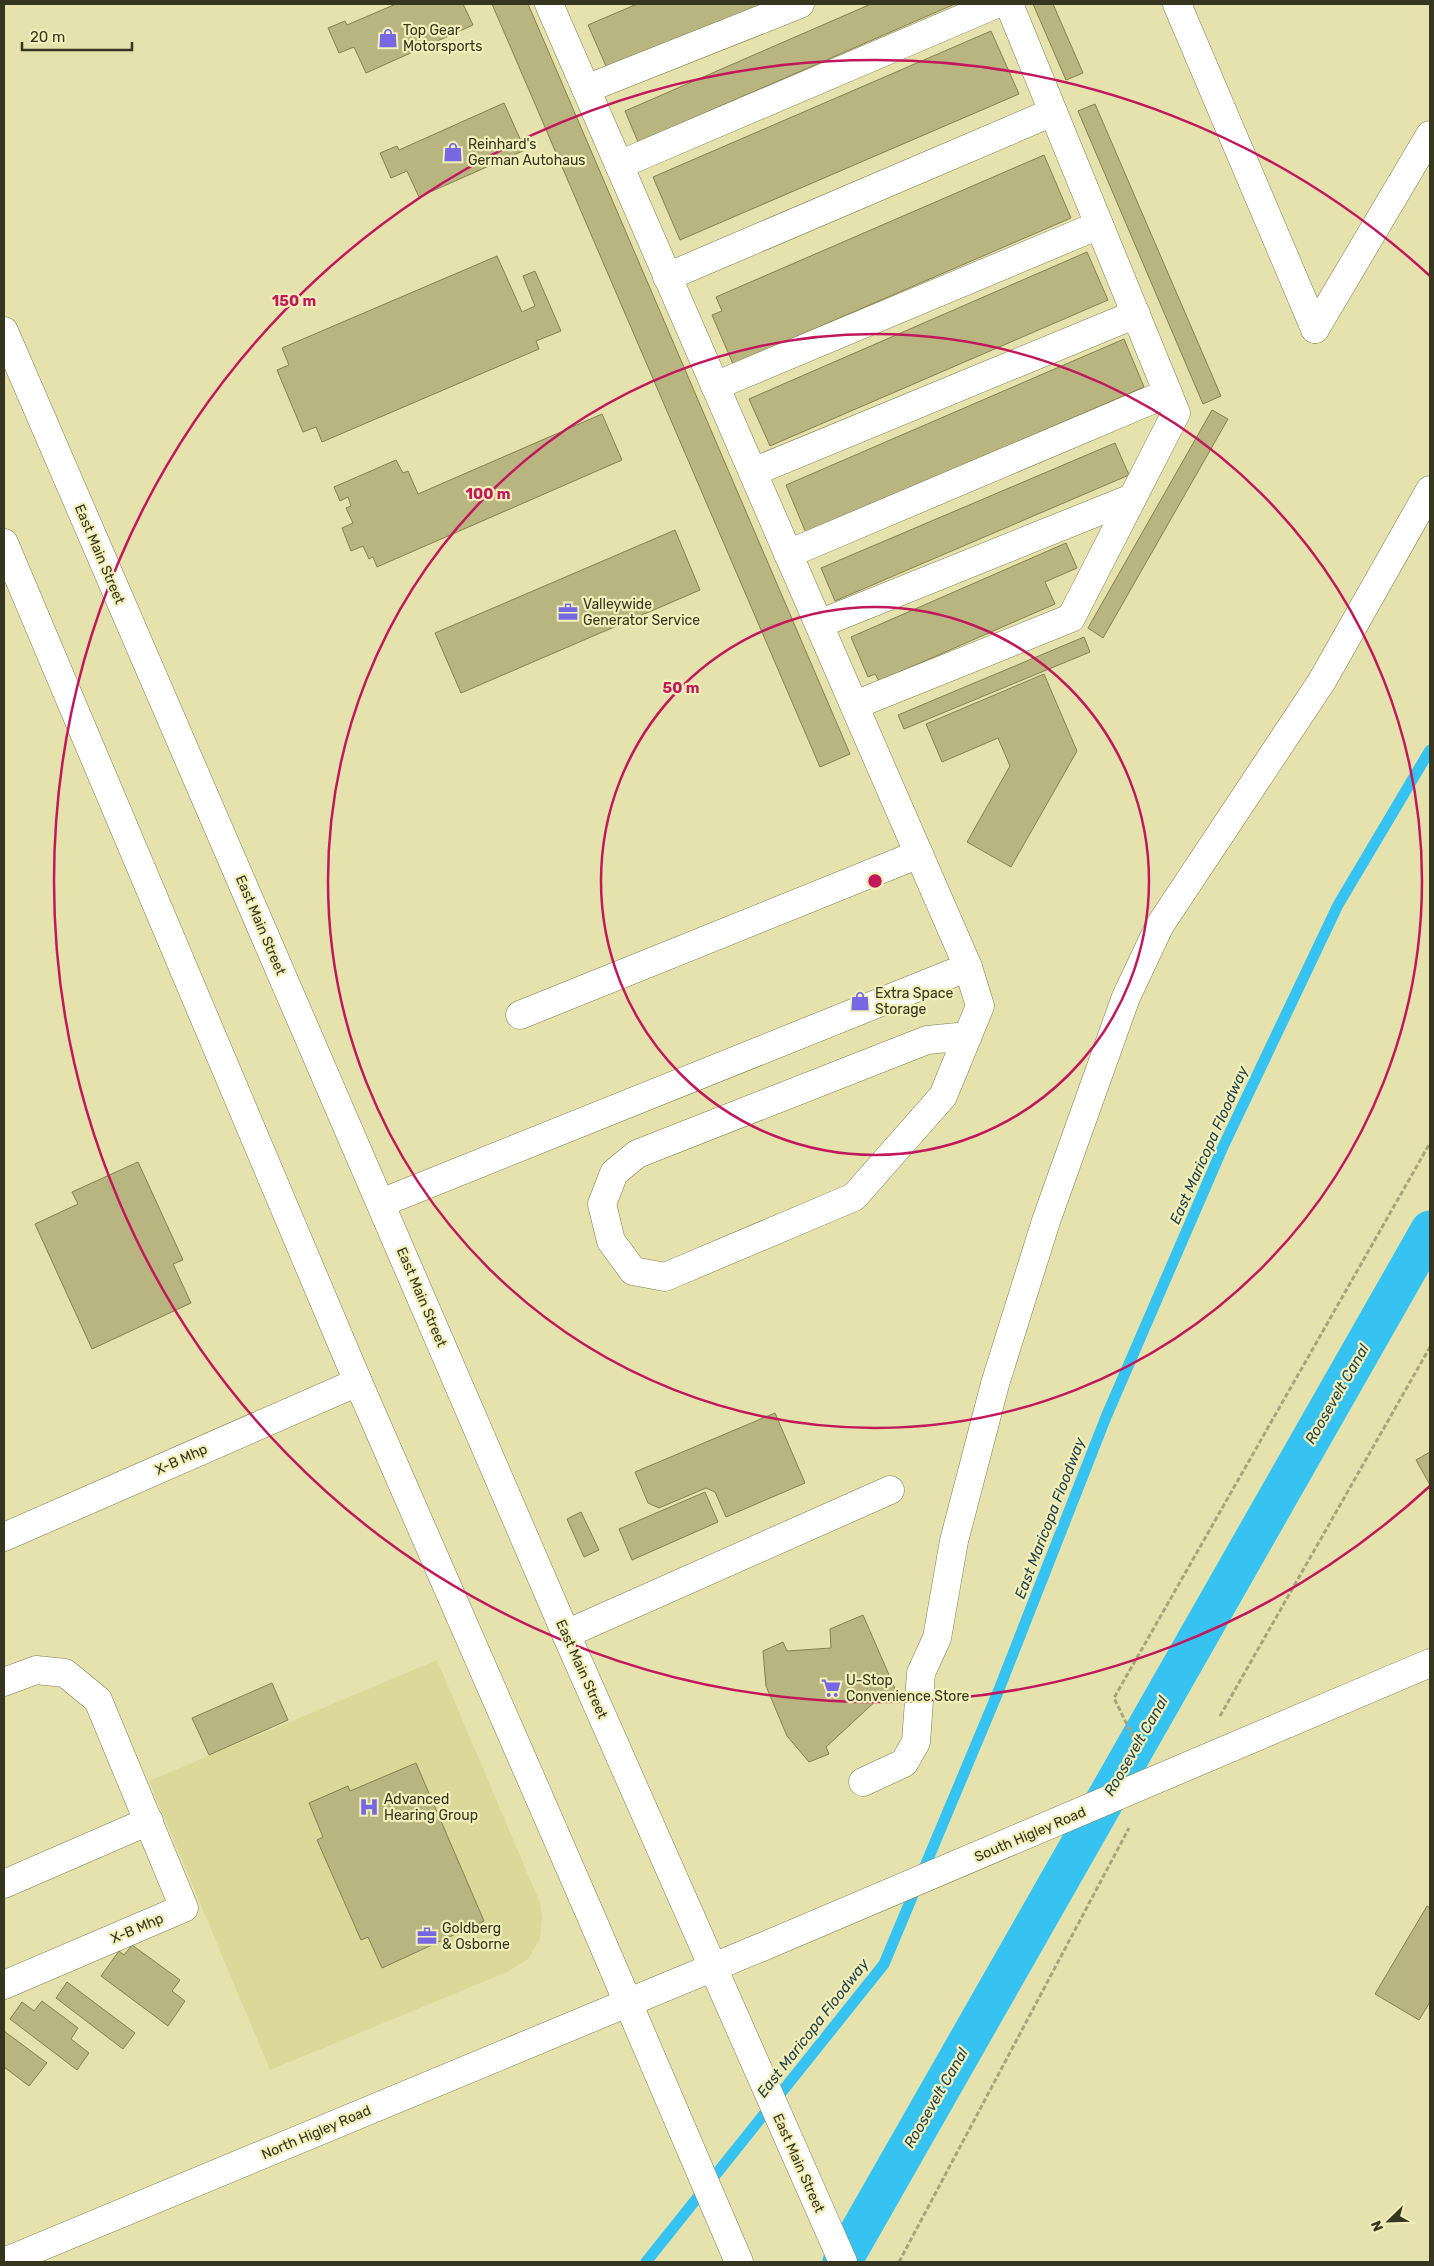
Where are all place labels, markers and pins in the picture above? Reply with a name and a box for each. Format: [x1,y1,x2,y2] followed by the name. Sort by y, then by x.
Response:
[403,22,482,55] place label: Top Gear Motorsports
[377,27,399,49] shop icon: Top Gear Motorsports
[468,136,585,169] place label: Reinhard's German Autohaus
[442,141,464,163] shop icon: Reinhard's German Autohaus
[583,596,700,629] place label: Valleywide Generator Service
[557,601,579,623] office icon: Valleywide Generator Service
[866,872,884,890] centre of rings
[875,985,953,1018] place label: Extra Space Storage
[849,990,871,1012] shop icon: Extra Space Storage
[846,1672,970,1705] place label: U-Stop Convenience Store
[820,1677,842,1699] supermarket icon: U-Stop Convenience Store
[384,1791,478,1824] place label: Advanced Hearing Group
[358,1796,380,1818] hospital icon: Advanced Hearing Group
[442,1920,510,1953] place label: Goldberg & Osborne
[416,1925,438,1947] office icon: Goldberg & Osborne

